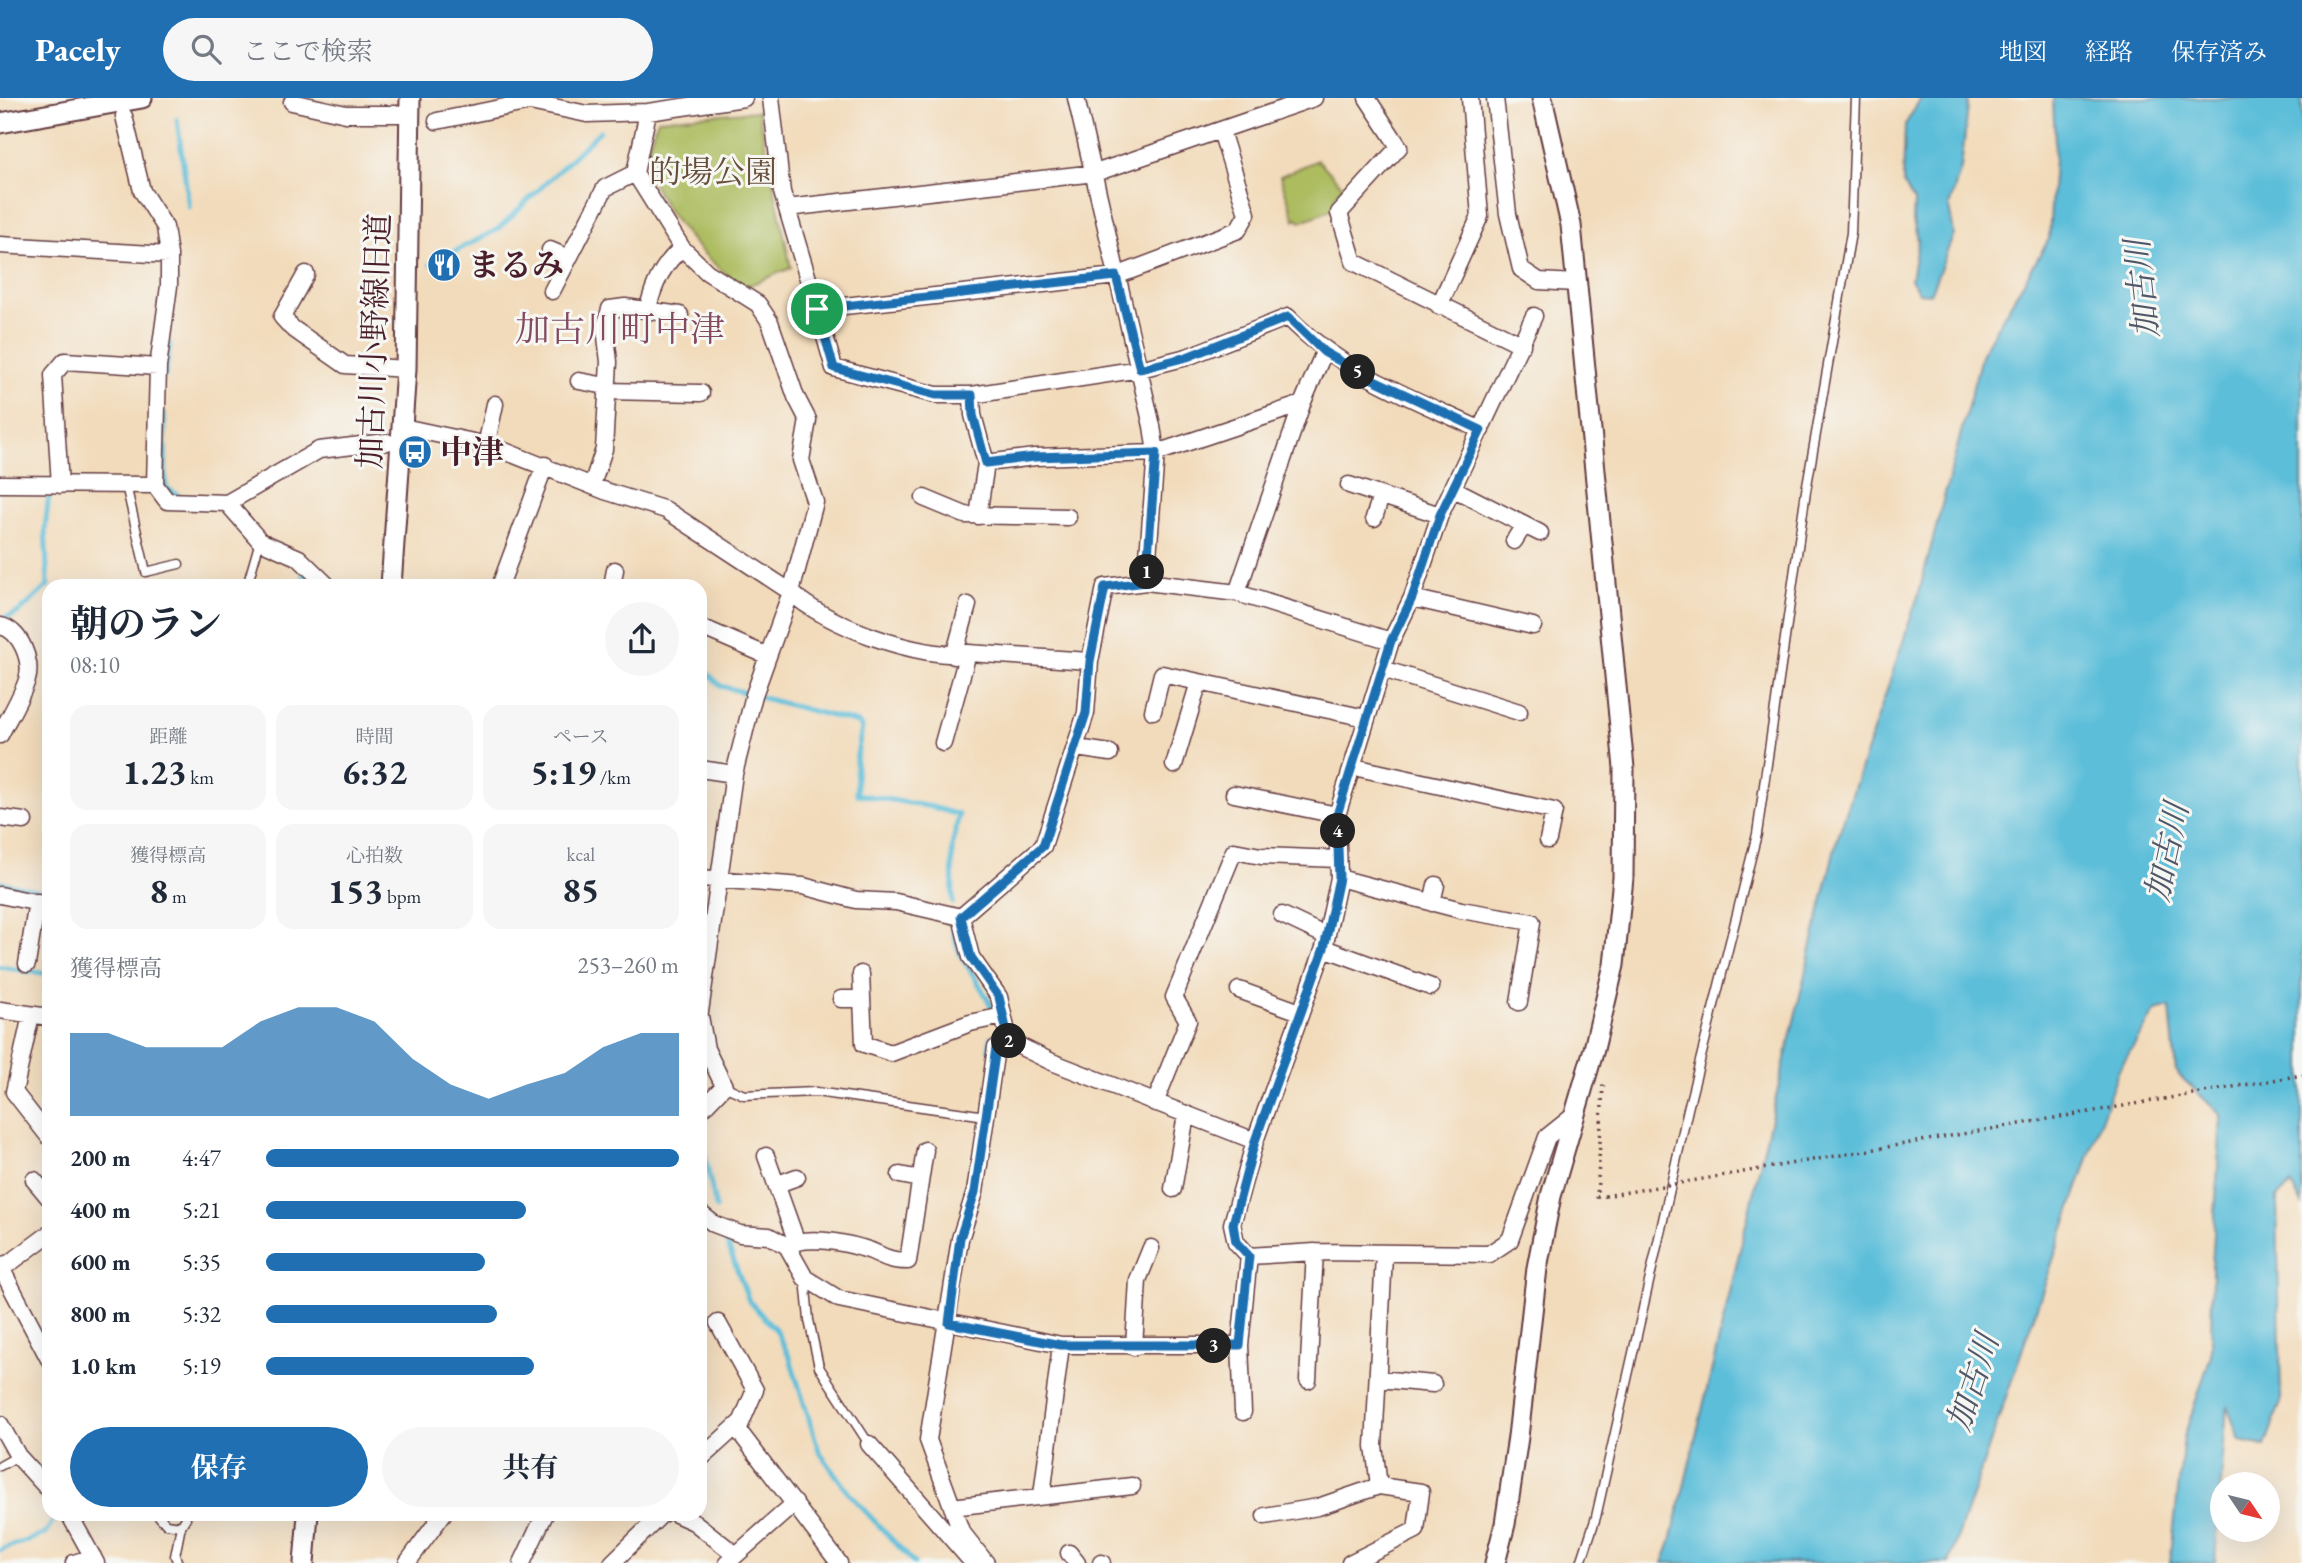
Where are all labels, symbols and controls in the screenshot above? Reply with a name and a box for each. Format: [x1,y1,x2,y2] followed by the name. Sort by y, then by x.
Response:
[163,18,653,81] search box
[35,28,121,71] text: Pacely
[187,30,225,68] icon: search
[243,34,373,68] text: ここで検索
[1999,36,2047,67] text: 地図
[2085,36,2133,67] text: 経路
[2171,36,2267,67] text: 保存済み
[649,151,777,193] park label: 的場公園
[349,212,399,470] street label: 加古川小野線旧道
[2115,234,2168,340] water label: 加古川
[468,244,564,286] place label: まるみ
[425,246,463,284] restaurant icon: まるみ
[787,279,847,339] pin
[798,290,836,328] icon: arrive
[515,306,725,351] district label: 加古川町中津
[1340,354,1376,390] pin: 5
[1352,359,1363,384] text: 5
[440,431,504,473] place label: 中津
[396,433,434,471] bus stop icon: 中津
[1130,554,1164,589] pin: 1
[1141,559,1152,584] text: 1
[70,599,222,648] text: 朝のラン
[605,602,679,676] button: share
[70,650,120,680] text: 08:10
[149,724,187,749] text: 距離
[355,724,394,749] text: 時間
[553,724,609,749] text: ペース
[122,749,187,794] text: 1.23
[342,749,407,794] text: 6:32
[531,749,596,794] text: 5:19
[187,765,214,790] text: km
[596,765,631,790] text: /km
[2135,796,2198,905] water label: 加古川
[1320,814,1356,848] pin: 4
[1332,818,1343,843] text: 4
[567,842,595,867] text: kcal
[130,843,206,868] text: 獲得標高
[346,843,403,868] text: 心拍数
[562,867,599,912] text: 85
[150,868,168,913] text: 8
[328,868,383,913] text: 153
[168,884,187,909] text: m
[383,884,421,909] text: bpm
[578,950,679,980] text: 253–260 m
[70,953,162,983] text: 獲得標高
[992,1024,1026,1058] pin: 2
[1003,1028,1014,1053] text: 2
[70,1143,131,1173] text: 200 m
[182,1143,221,1173] text: 4:47
[70,1195,131,1225] text: 400 m
[182,1195,221,1225] text: 5:21
[70,1247,131,1277] text: 600 m
[182,1247,221,1277] text: 5:35
[70,1299,131,1329] text: 800 m
[182,1299,221,1329] text: 5:32
[1937,1326,2009,1436] water label: 加古川
[1196,1328,1232,1364] pin: 3
[1208,1333,1219,1358] text: 3
[70,1351,137,1381] text: 1.0 km
[182,1351,221,1381] text: 5:19
[70,1427,368,1507] button: 保存
[382,1427,679,1507] button: 共有
[2210,1472,2280,1542] north arrow
[2210,1472,2280,1542] map controls

